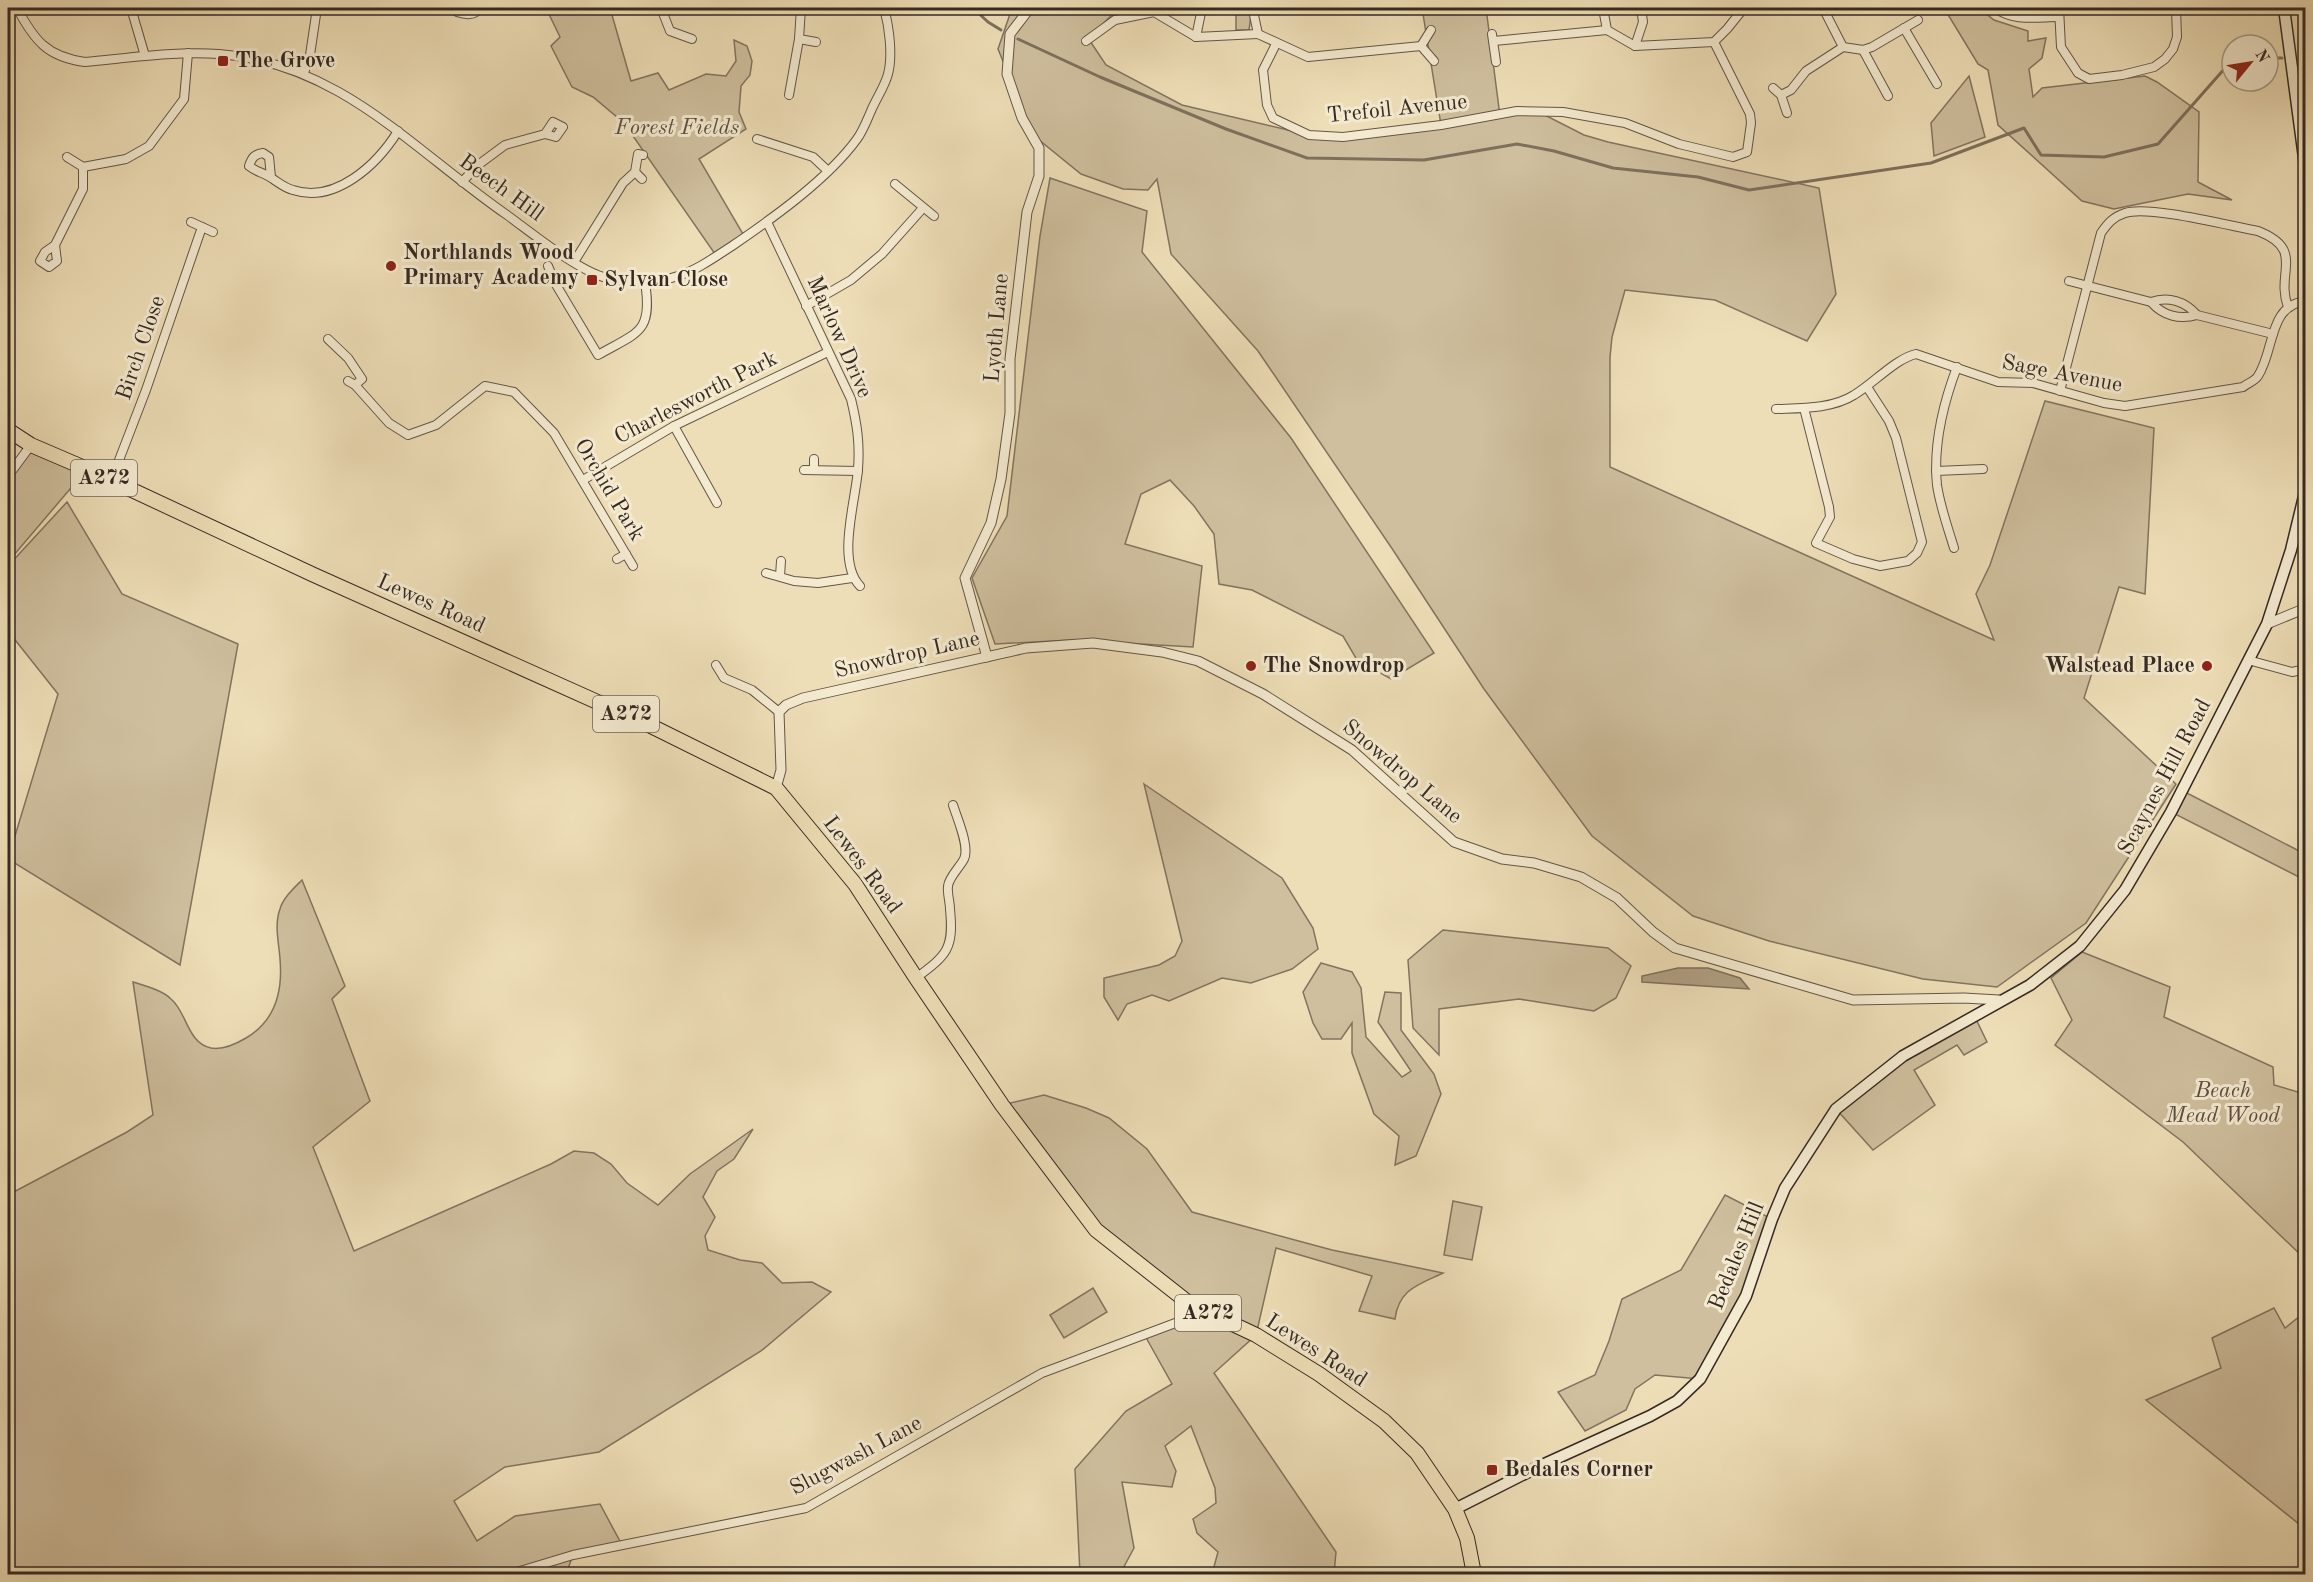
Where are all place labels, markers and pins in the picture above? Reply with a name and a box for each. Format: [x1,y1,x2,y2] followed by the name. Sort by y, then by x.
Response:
[235,50,336,72] place label: The Grove
[216,54,230,68] marker: The Grove
[403,242,579,289] place label: Northlands Wood Primary Academy
[384,259,398,273] marker: Northlands Wood Primary Academy
[604,269,728,291] place label: Sylvan Close
[585,273,599,287] marker: Sylvan Close
[1263,655,1405,677] place label: The Snowdrop
[2044,655,2195,677] place label: Walstead Place
[1244,659,1258,673] marker: The Snowdrop
[2200,659,2214,673] marker: Walstead Place
[1504,1459,1653,1481] place label: Bedales Corner
[1485,1463,1499,1477] marker: Bedales Corner

